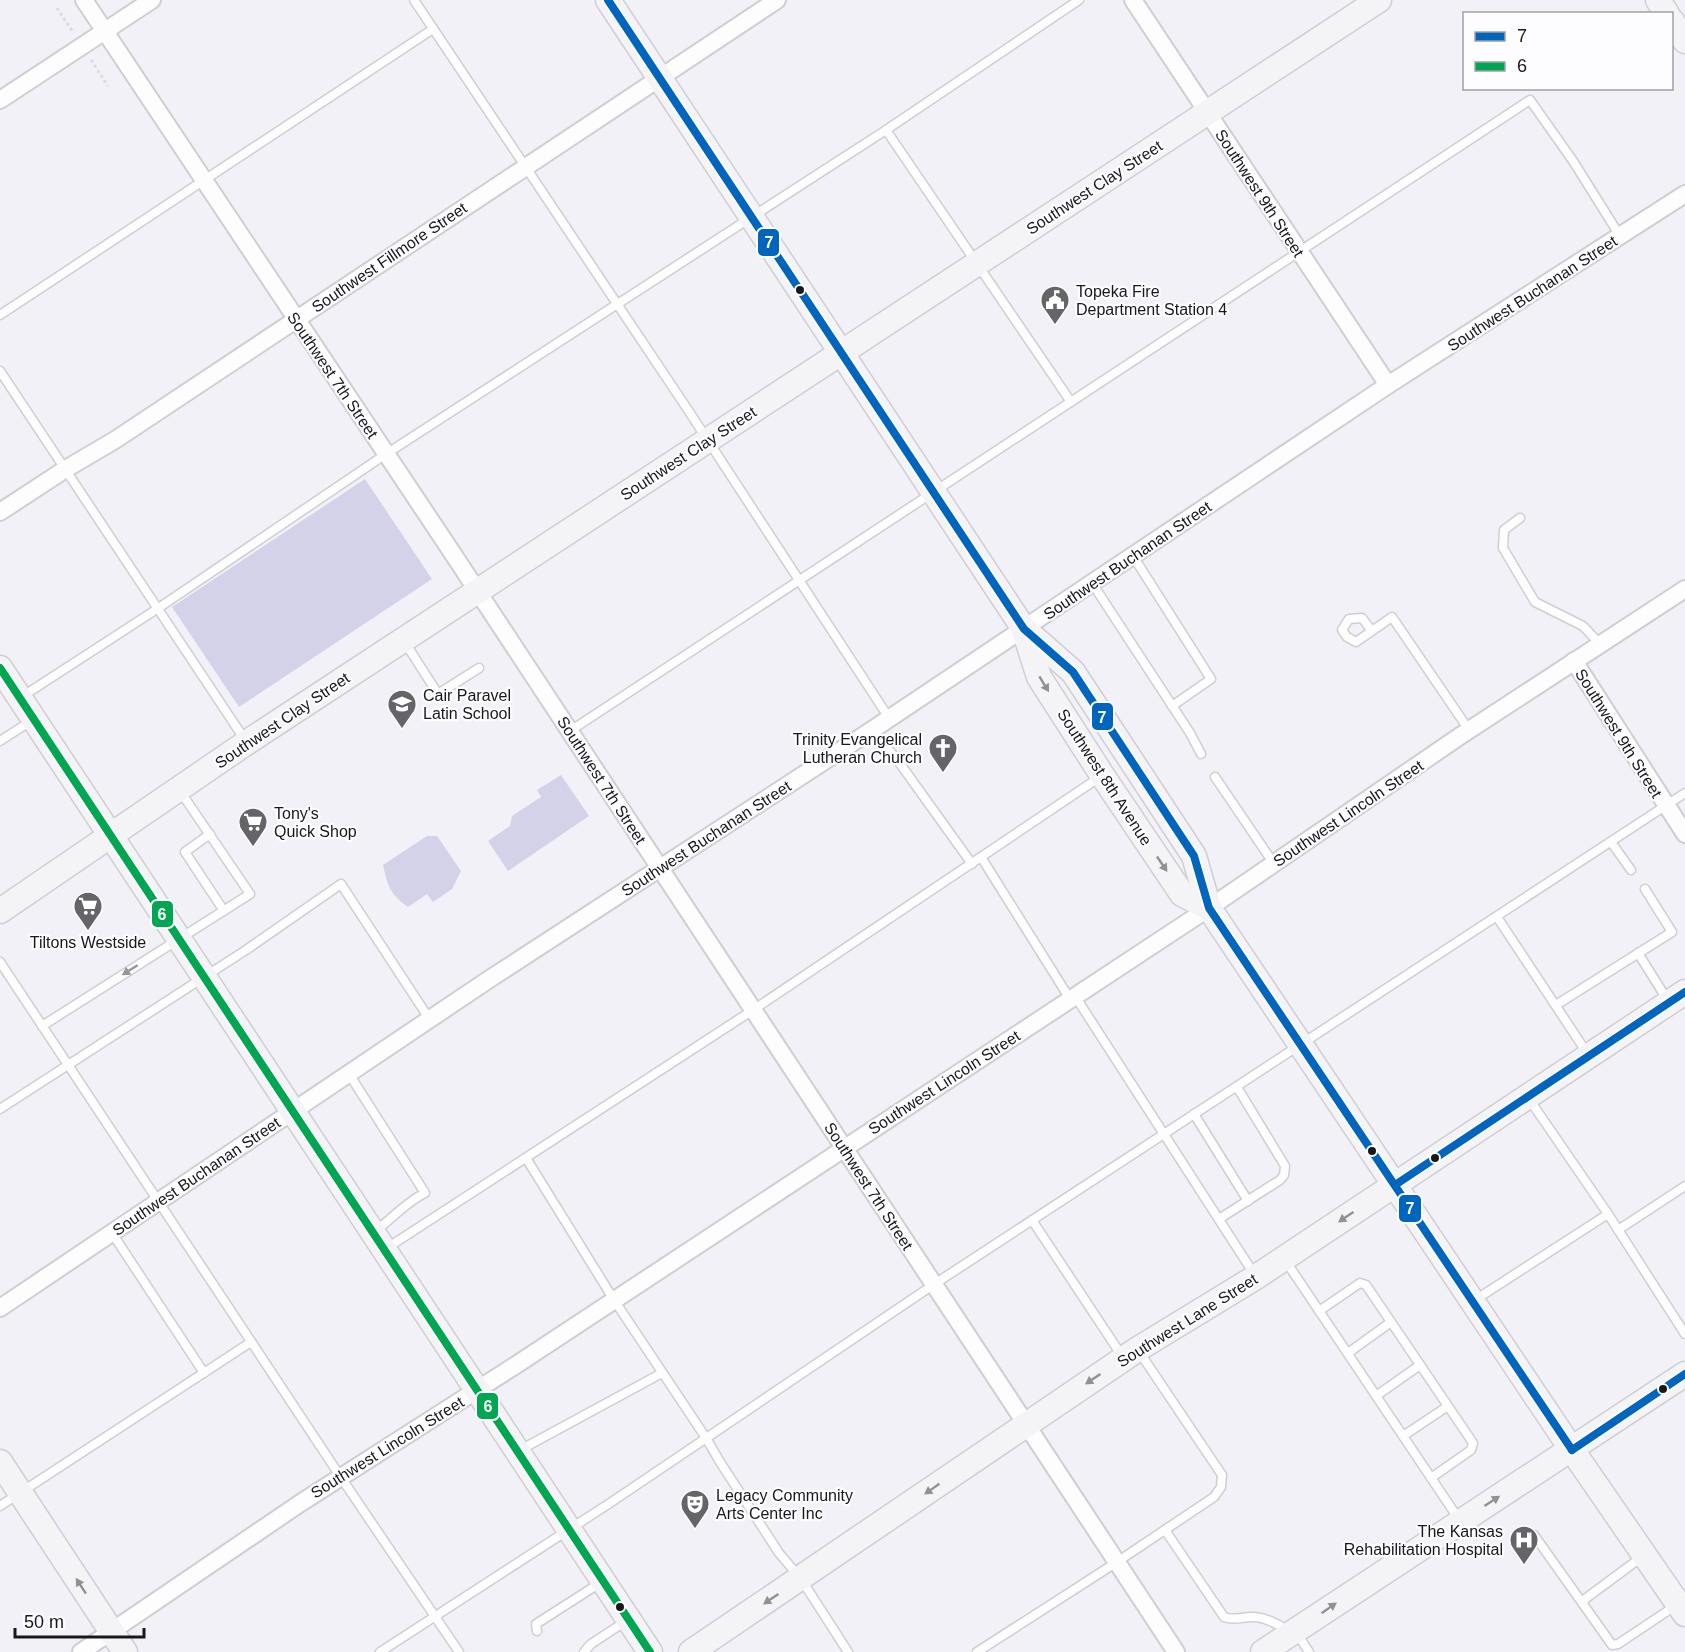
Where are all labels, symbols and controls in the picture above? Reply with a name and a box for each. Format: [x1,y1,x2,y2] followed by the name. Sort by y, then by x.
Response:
[1463,12,1673,90] legend
[1517,26,1527,46] text: 7
[1517,56,1527,76] text: 6
[1212,126,1307,261] street label: Southwest 9th Street
[1023,137,1166,238] street label: Southwest Clay Street
[309,199,470,316] street label: Southwest Fillmore Street
[757,228,780,257] line badge: 7
[1444,232,1621,355] street label: Southwest Buchanan Street
[765,234,774,251] text: 7
[1076,283,1227,318] place label: Topeka Fire Department Station 4
[794,284,806,296] unlabelled marker
[1039,284,1071,326] public building icon: Topeka Fire Department Station 4
[284,309,381,442] street label: Southwest 7th Street
[617,403,760,504] street label: Southwest Clay Street
[1040,498,1215,623] street label: Southwest Buchanan Street
[1572,666,1665,801] street label: Southwest 9th Street
[212,669,353,772] street label: Southwest Clay Street
[1038,676,1049,692] one-way arrow
[423,687,511,722] place label: Cair Paravel Latin School
[386,688,418,730] school or university icon: Cair Paravel Latin School
[1091,702,1114,731] line badge: 7
[1054,706,1155,849] street label: Southwest 8th Avenue
[1098,709,1107,726] text: 7
[554,713,649,848] street label: Southwest 7th Street
[793,731,922,766] place label: Trinity Evangelical Lutheran Church
[927,732,959,774] church icon: Trinity Evangelical Lutheran Church
[1270,757,1427,870] street label: Southwest Lincoln Street
[618,777,795,900] street label: Southwest Buchanan Street
[274,805,357,840] place label: Tony's Quick Shop
[237,806,269,848] supermarket icon: Tony's Quick Shop
[1156,856,1167,872] one-way arrow
[72,890,104,932] supermarket icon: Tiltons Westside
[151,900,174,928] line badge: 6
[158,906,167,923] text: 6
[30,934,146,951] place label: Tiltons Westside
[122,965,138,976] one-way arrow
[865,1027,1024,1138] street label: Southwest Lincoln Street
[109,1114,284,1239] street label: Southwest Buchanan Street
[821,1119,916,1254] street label: Southwest 7th Street
[1366,1145,1378,1157] unlabelled marker
[1429,1152,1441,1164] unlabelled marker
[1398,1194,1422,1223] line badge: 7
[1406,1200,1415,1217] text: 7
[1338,1211,1354,1222] one-way arrow
[1114,1270,1261,1371] street label: Southwest Lane Street
[1086,1373,1102,1385] one-way arrow
[1657,1383,1669,1395] unlabelled marker
[476,1392,499,1420] line badge: 6
[308,1393,467,1502] street label: Southwest Lincoln Street
[484,1398,493,1415] text: 6
[925,1483,941,1495] one-way arrow
[716,1487,853,1522] place label: Legacy Community Arts Center Inc
[679,1488,711,1530] theatre icon: Legacy Community Arts Center Inc
[1484,1496,1500,1507] one-way arrow
[1344,1523,1503,1558] place label: The Kansas Rehabilitation Hospital
[1508,1524,1540,1566] hospital icon: The Kansas Rehabilitation Hospital
[75,1578,87,1594] one-way arrow
[764,1593,780,1605] one-way arrow
[15,1601,144,1639] scale bar
[614,1601,626,1613] unlabelled marker
[1320,1602,1336,1614] one-way arrow
[24,1612,64,1632] text: 50 m

